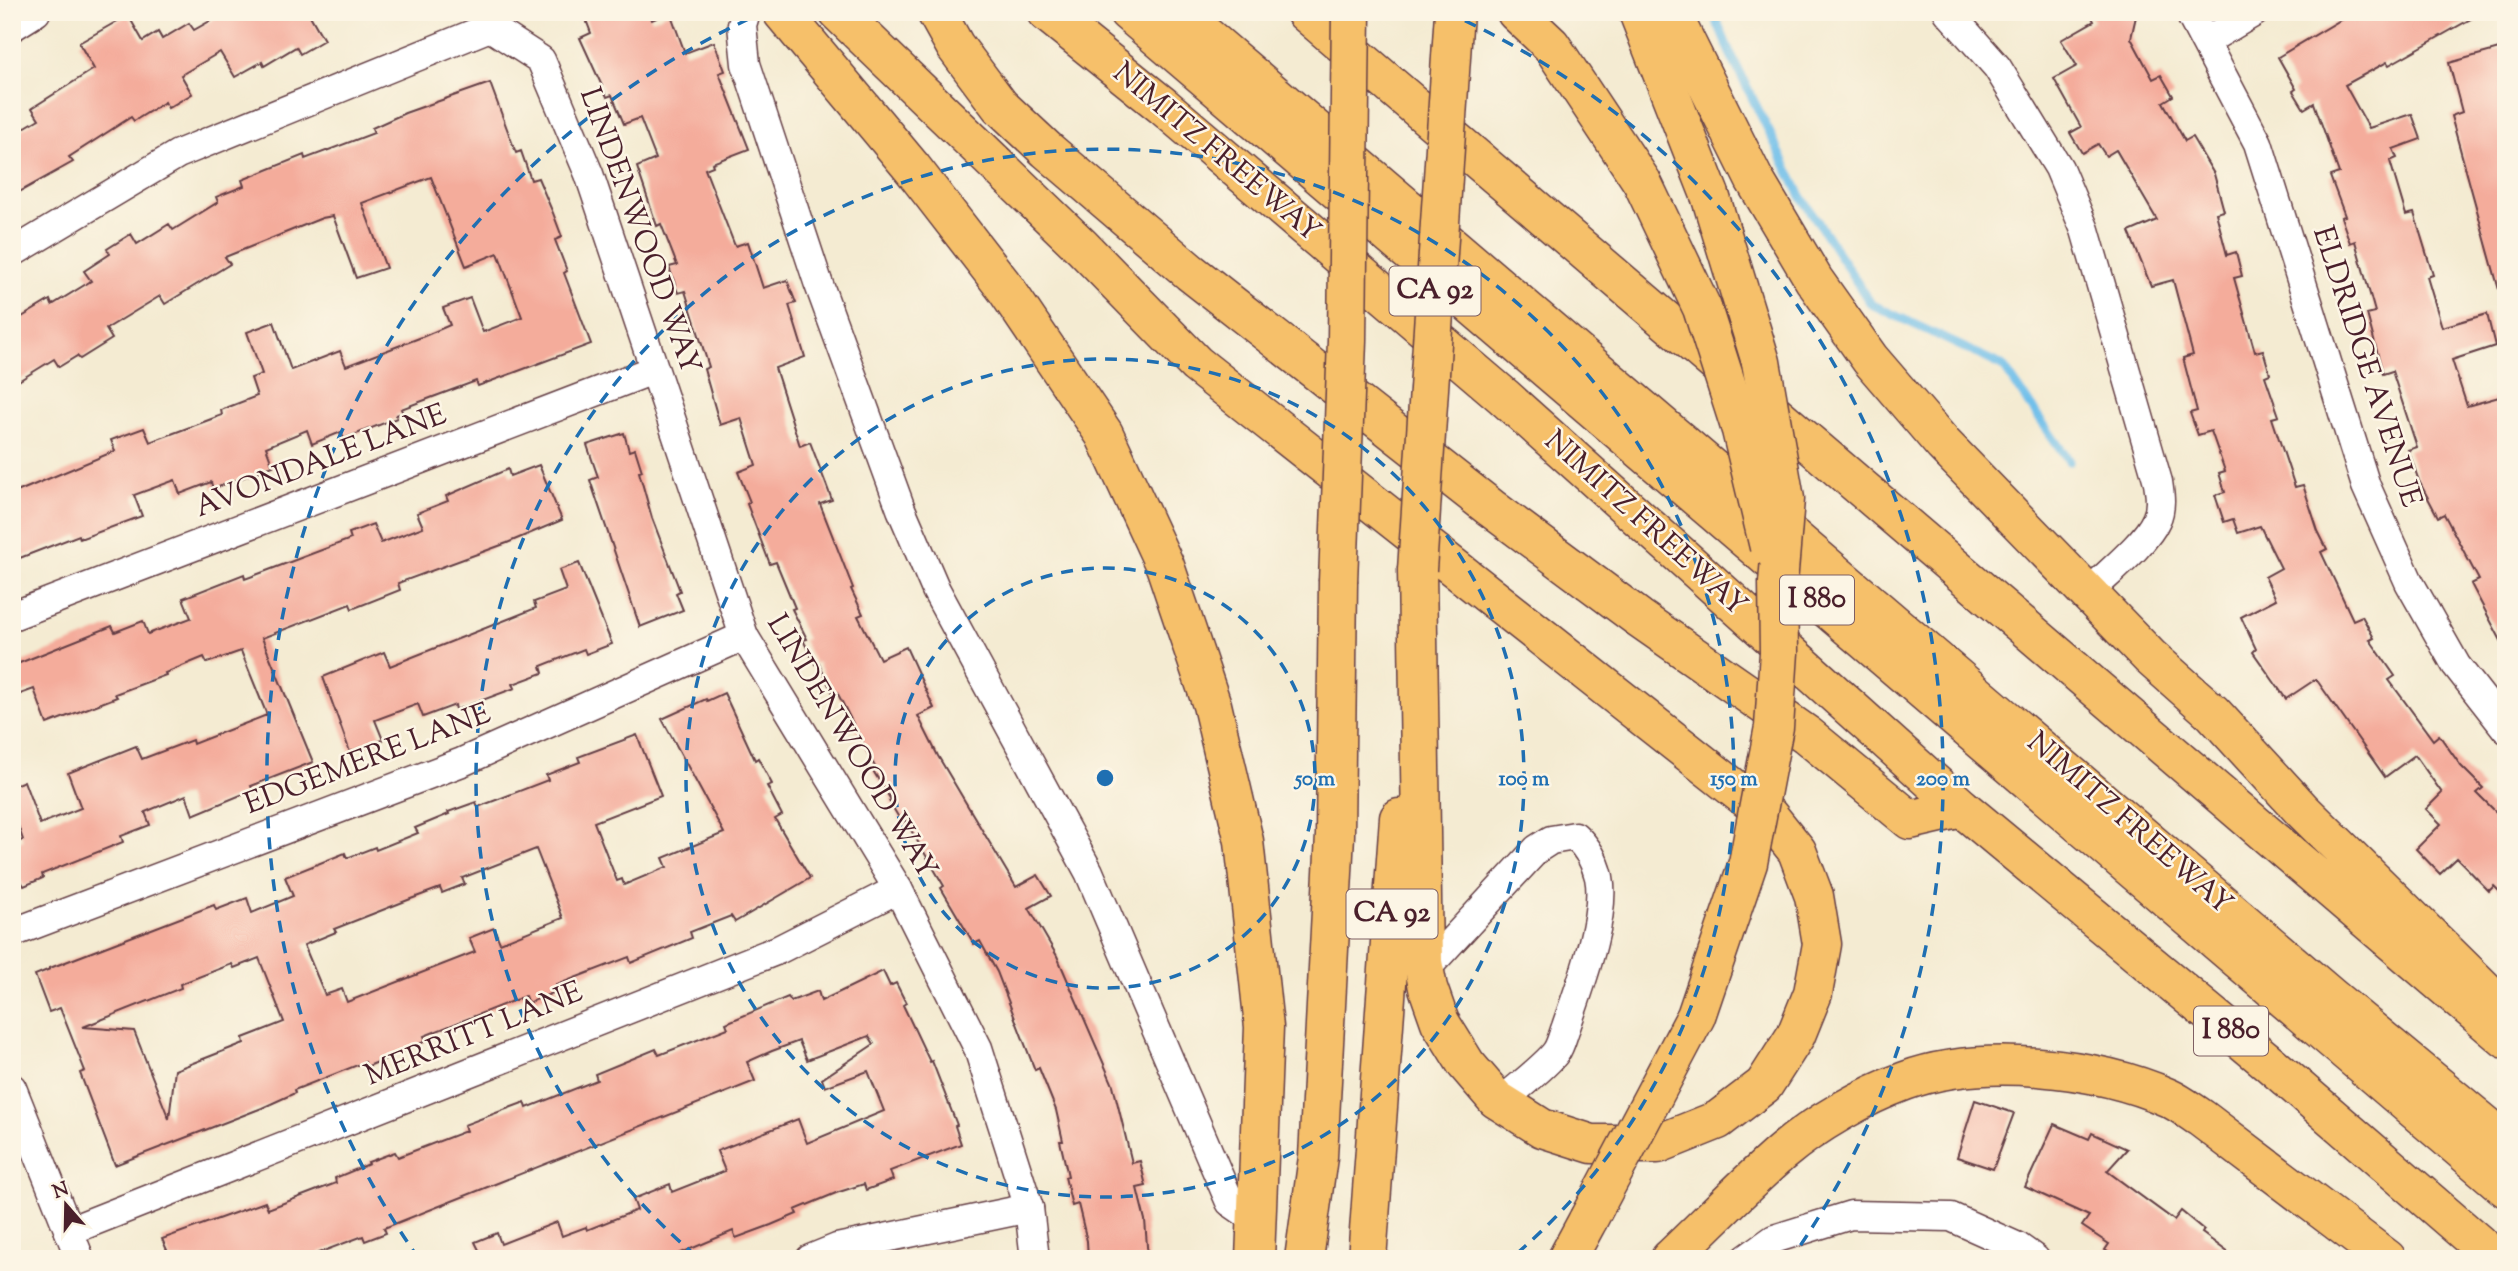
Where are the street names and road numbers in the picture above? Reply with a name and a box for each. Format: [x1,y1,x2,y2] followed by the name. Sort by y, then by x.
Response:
[1102,53,1330,253] street label: NIMITZ FREEWAY
[567,82,711,380] street label: LINDENWOOD WAY
[2300,221,2432,513] street label: ELDRIDGE AVENUE
[1390,266,1480,316] road number: CA 92
[189,394,453,530] street label: AVONDALE LANE
[1534,421,1756,627] street label: NIMITZ FREEWAY
[1780,576,1854,624] road number: I 880
[755,606,947,888] street label: LINDENWOOD WAY
[239,693,497,827] street label: EDGEMERE LANE
[2017,722,2241,926] street label: NIMITZ FREEWAY
[1346,890,1438,939] road number: CA 92
[359,972,589,1098] street label: MERRITT LANE
[2194,1006,2268,1056] road number: I 880

